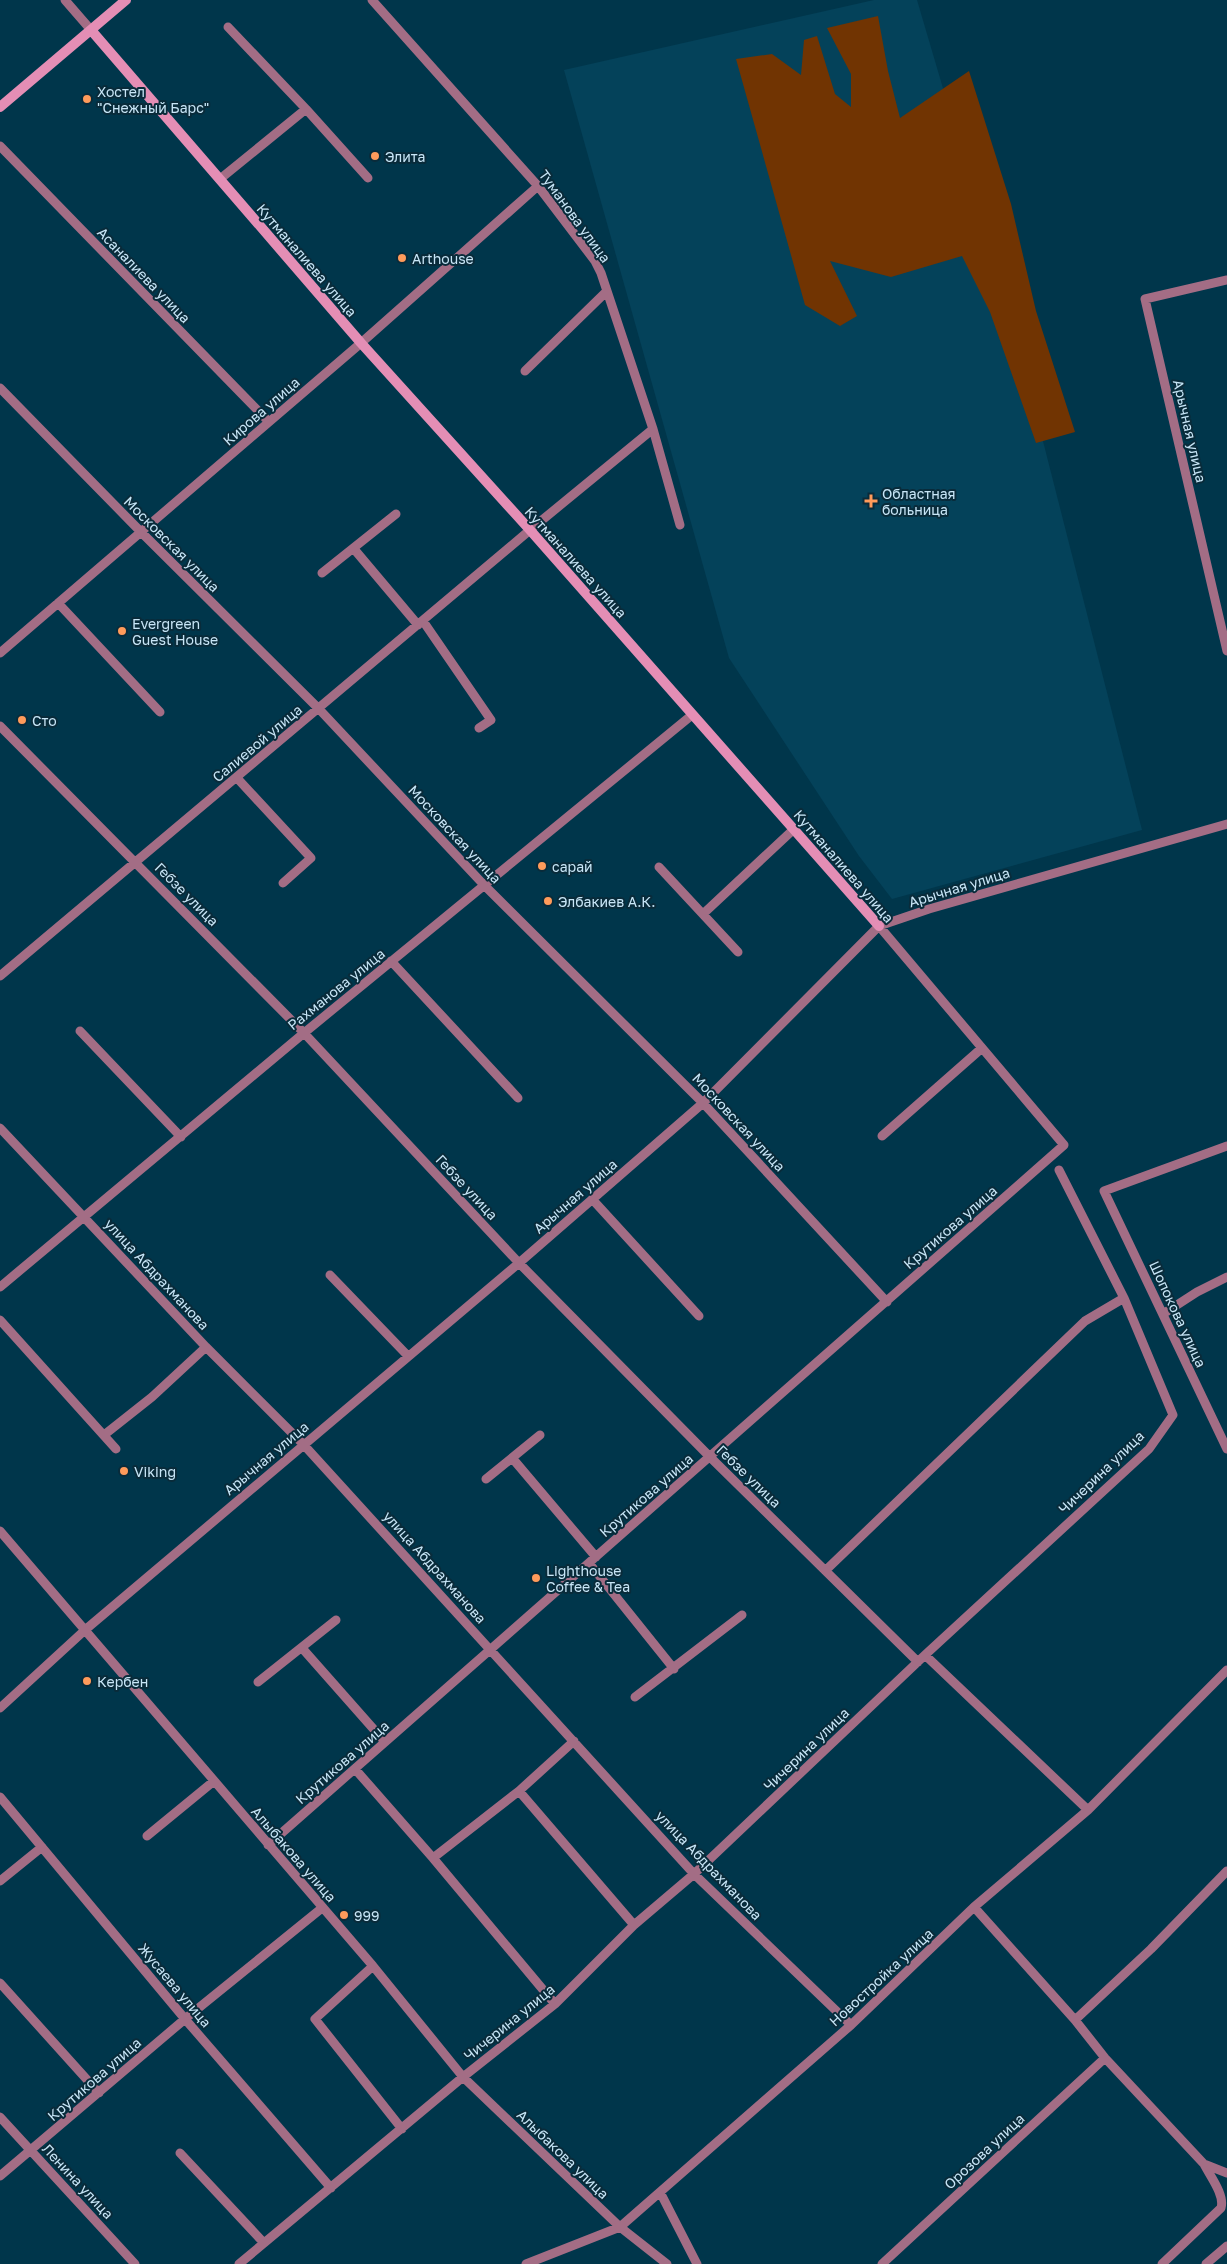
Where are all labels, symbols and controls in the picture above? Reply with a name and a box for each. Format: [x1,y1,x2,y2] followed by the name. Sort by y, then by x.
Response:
[97,83,209,116] place label: Хостел "Снежный Барс"
[81,93,93,105] marker: Хостел "Снежный Барс"
[385,148,425,165] place label: Элита
[369,150,381,162] marker: Элита
[536,166,614,266] street label: Туманова улица
[253,200,361,320] street label: Кутманалиева улица
[94,224,194,326] street label: Асаналиева улица
[412,250,474,267] place label: Arthouse
[396,252,408,264] marker: Arthouse
[219,373,303,449] street label: Кирова улица
[1170,378,1210,484] street label: Арычная улица
[882,485,956,518] place label: Областная больница
[121,493,223,595] street label: Московская улица
[864,494,878,508] marker: Областная больница
[522,503,630,621] street label: Кутманалиева улица
[132,615,218,648] place label: Evergreen Guest House
[116,625,128,637] marker: Evergreen Guest House
[209,701,305,785] street label: Салиевой улица
[32,712,57,729] place label: Сто
[16,714,28,726] marker: Сто
[405,781,505,887] street label: Московская улица
[790,806,898,926] street label: Кутманалиева улица
[552,858,593,875] place label: сарай
[152,859,222,929] street label: Гебзе улица
[536,860,548,872] marker: сарай
[906,864,1012,910] street label: Арычная улица
[558,893,655,910] place label: Элбакиев А.К.
[542,895,554,907] marker: Элбакиев А.К.
[284,945,388,1033] street label: Рахманова улица
[689,1069,789,1175] street label: Московская улица
[433,1151,501,1223] street label: Гебзе улица
[530,1155,620,1237] street label: Арычная улица
[900,1182,1000,1272] street label: Крутикова улица
[101,1215,213,1333] street label: улица Абдрахманова
[1146,1258,1210,1370] street label: Шопокова улица
[220,1418,312,1498] street label: Арычная улица
[1055,1427,1147,1517] street label: Чичерина улица
[713,1441,785,1511] street label: Гебзе улица
[596,1450,696,1540] street label: Крутикова улица
[134,1463,176,1480] place label: Viking
[118,1465,130,1477] marker: Viking
[380,1507,490,1627] street label: улица Абдрахманова
[546,1562,630,1595] place label: Lighthouse Coffee & Tea
[530,1572,542,1584] marker: Lighthouse Coffee & Tea
[97,1673,148,1690] place label: Кербен
[81,1675,93,1687] marker: Кербен
[760,1704,852,1794] street label: Чичерина улица
[292,1717,392,1807] street label: Крутикова улица
[248,1803,340,1905] street label: Алыбакова улица
[652,1807,766,1923] street label: улица Абдрахманова
[354,1907,379,1924] place label: 999
[338,1909,350,1921] marker: 999
[826,1924,936,2030] street label: Новостройка улица
[135,1940,215,2030] street label: Жусаева улица
[460,1980,558,2064] street label: Чичерина улица
[44,2034,144,2124] street label: Крутикова улица
[514,2106,612,2202] street label: Алыбакова улица
[940,2110,1028,2192] street label: Орозова улица
[39,2140,117,2222] street label: Ленина улица

